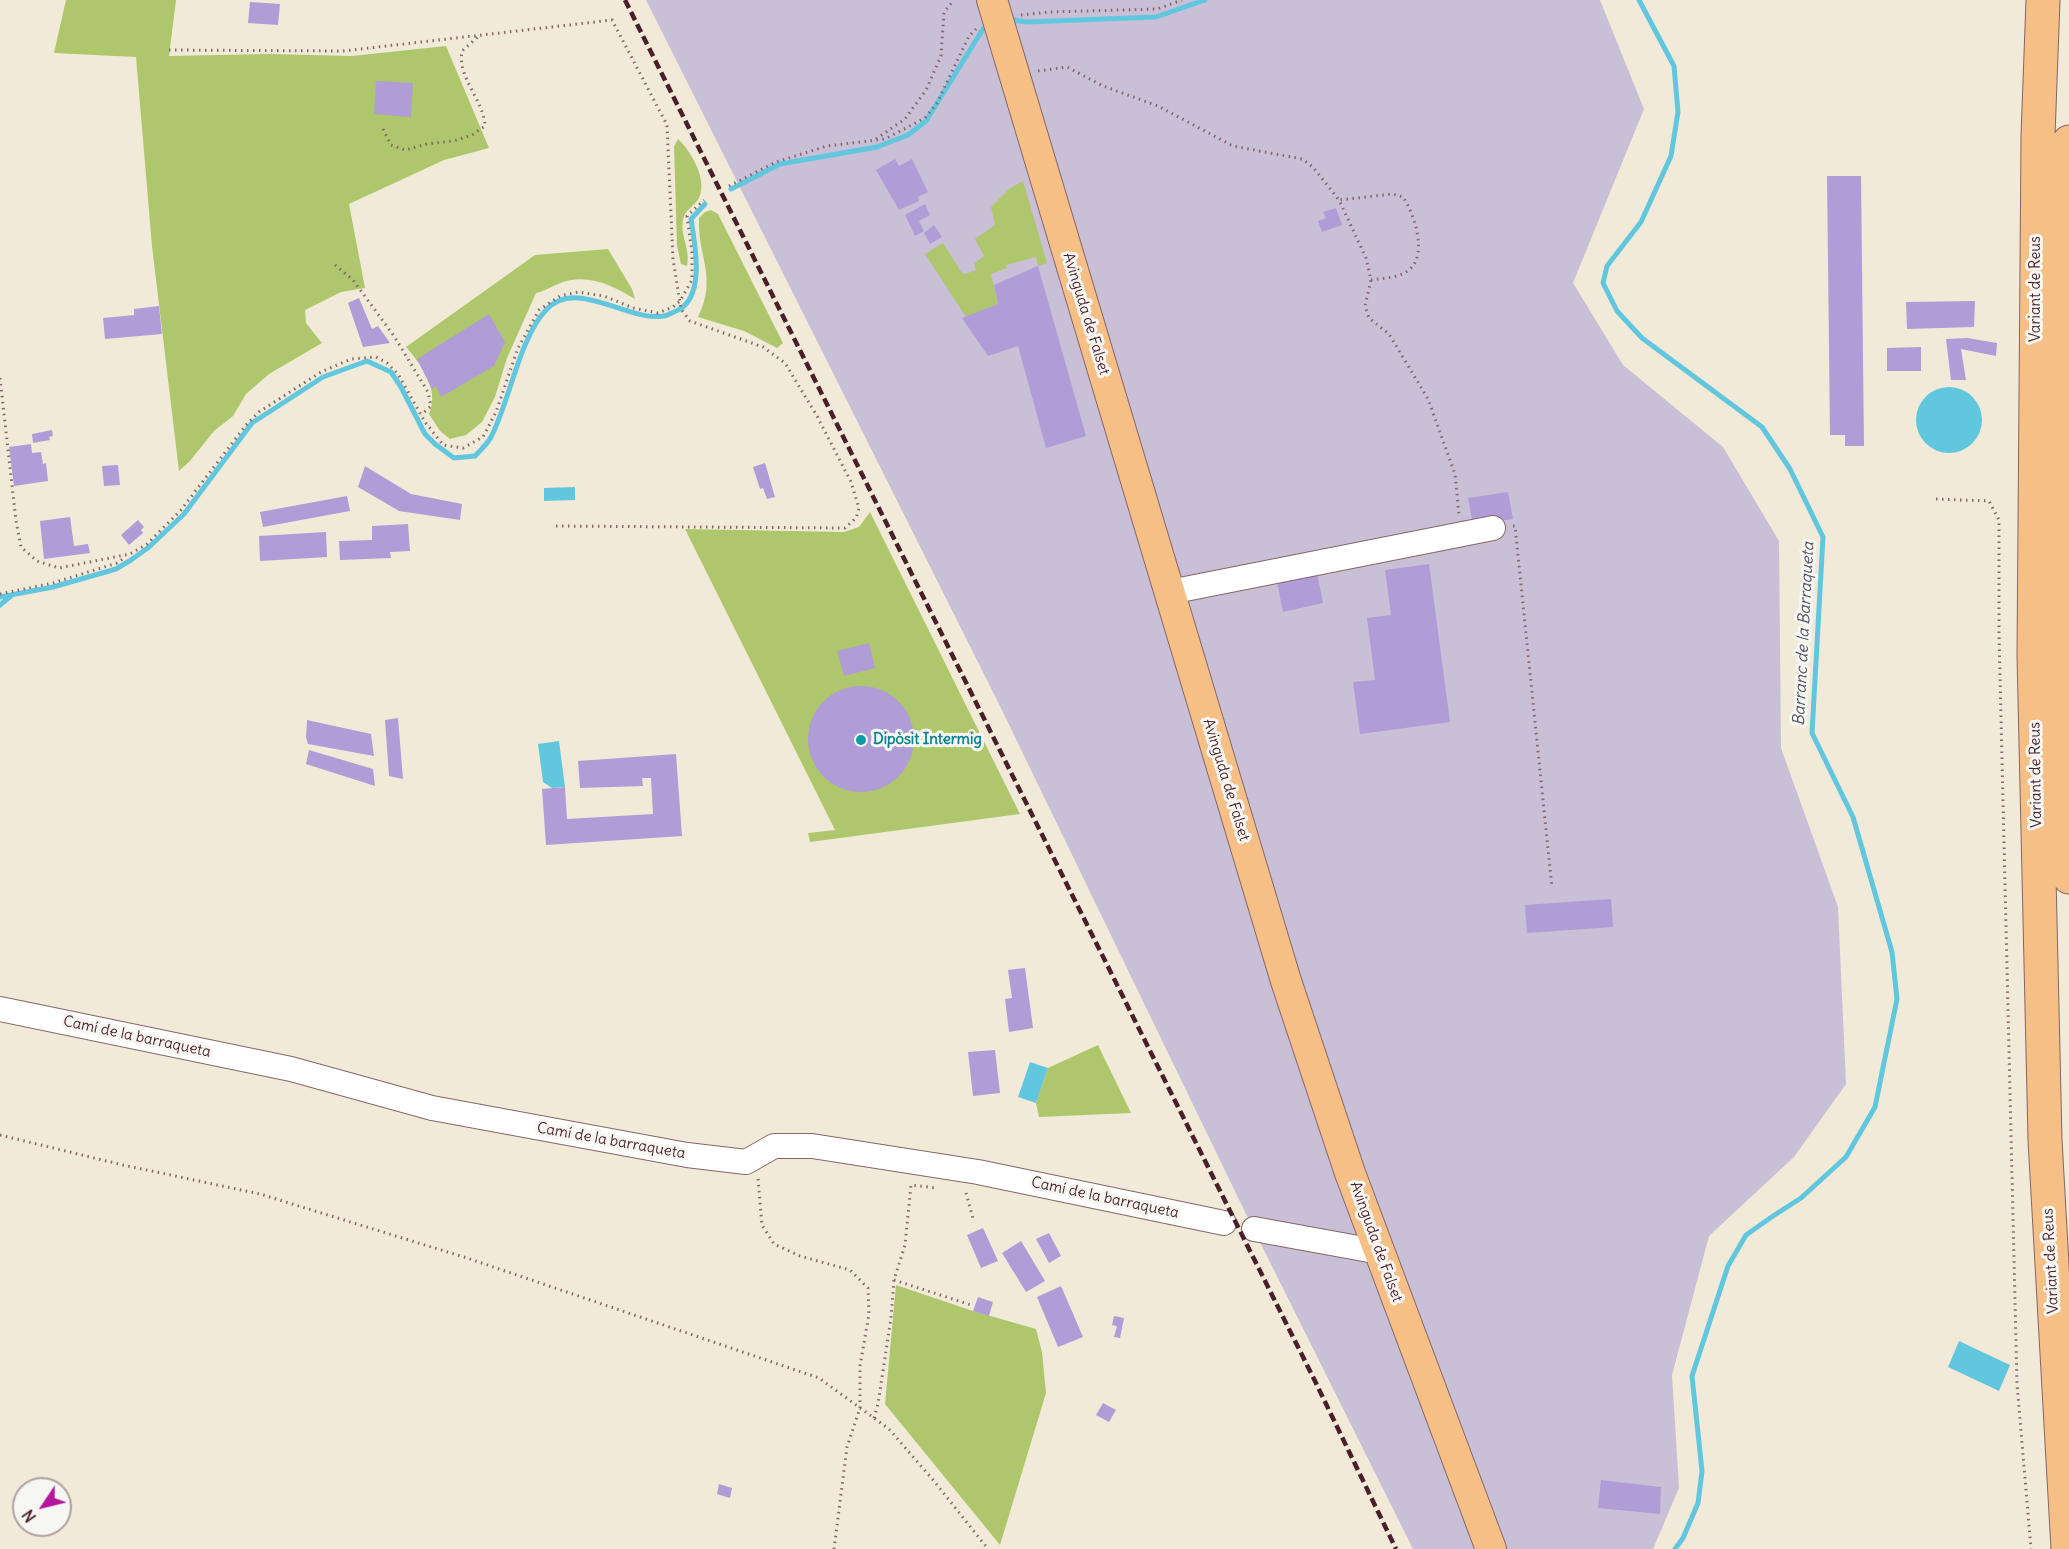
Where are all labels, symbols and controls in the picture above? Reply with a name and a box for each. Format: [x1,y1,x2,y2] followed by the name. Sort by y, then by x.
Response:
[2027,236,2045,342] street label: Variant de Reus
[1059,251,1113,377] street label: Avinguda de Falset
[1790,542,1818,726] water label: Barranc de la Barraqueta
[1199,717,1253,843] street label: Avinguda de Falset
[2026,722,2046,828] street label: Variant de Reus
[873,731,982,749] place label: Dipòsit Intermig
[854,733,868,747] marker: Dipòsit Intermig
[62,1013,212,1061] street label: Camí de la barraqueta
[535,1119,687,1163] street label: Camí de la barraqueta
[1030,1174,1180,1222] street label: Camí de la barraqueta
[1346,1179,1406,1305] street label: Avinguda de Falset
[2039,1208,2063,1314] street label: Variant de Reus
[12,1477,72,1537] north arrow
[18,1506,40,1526] text: N

